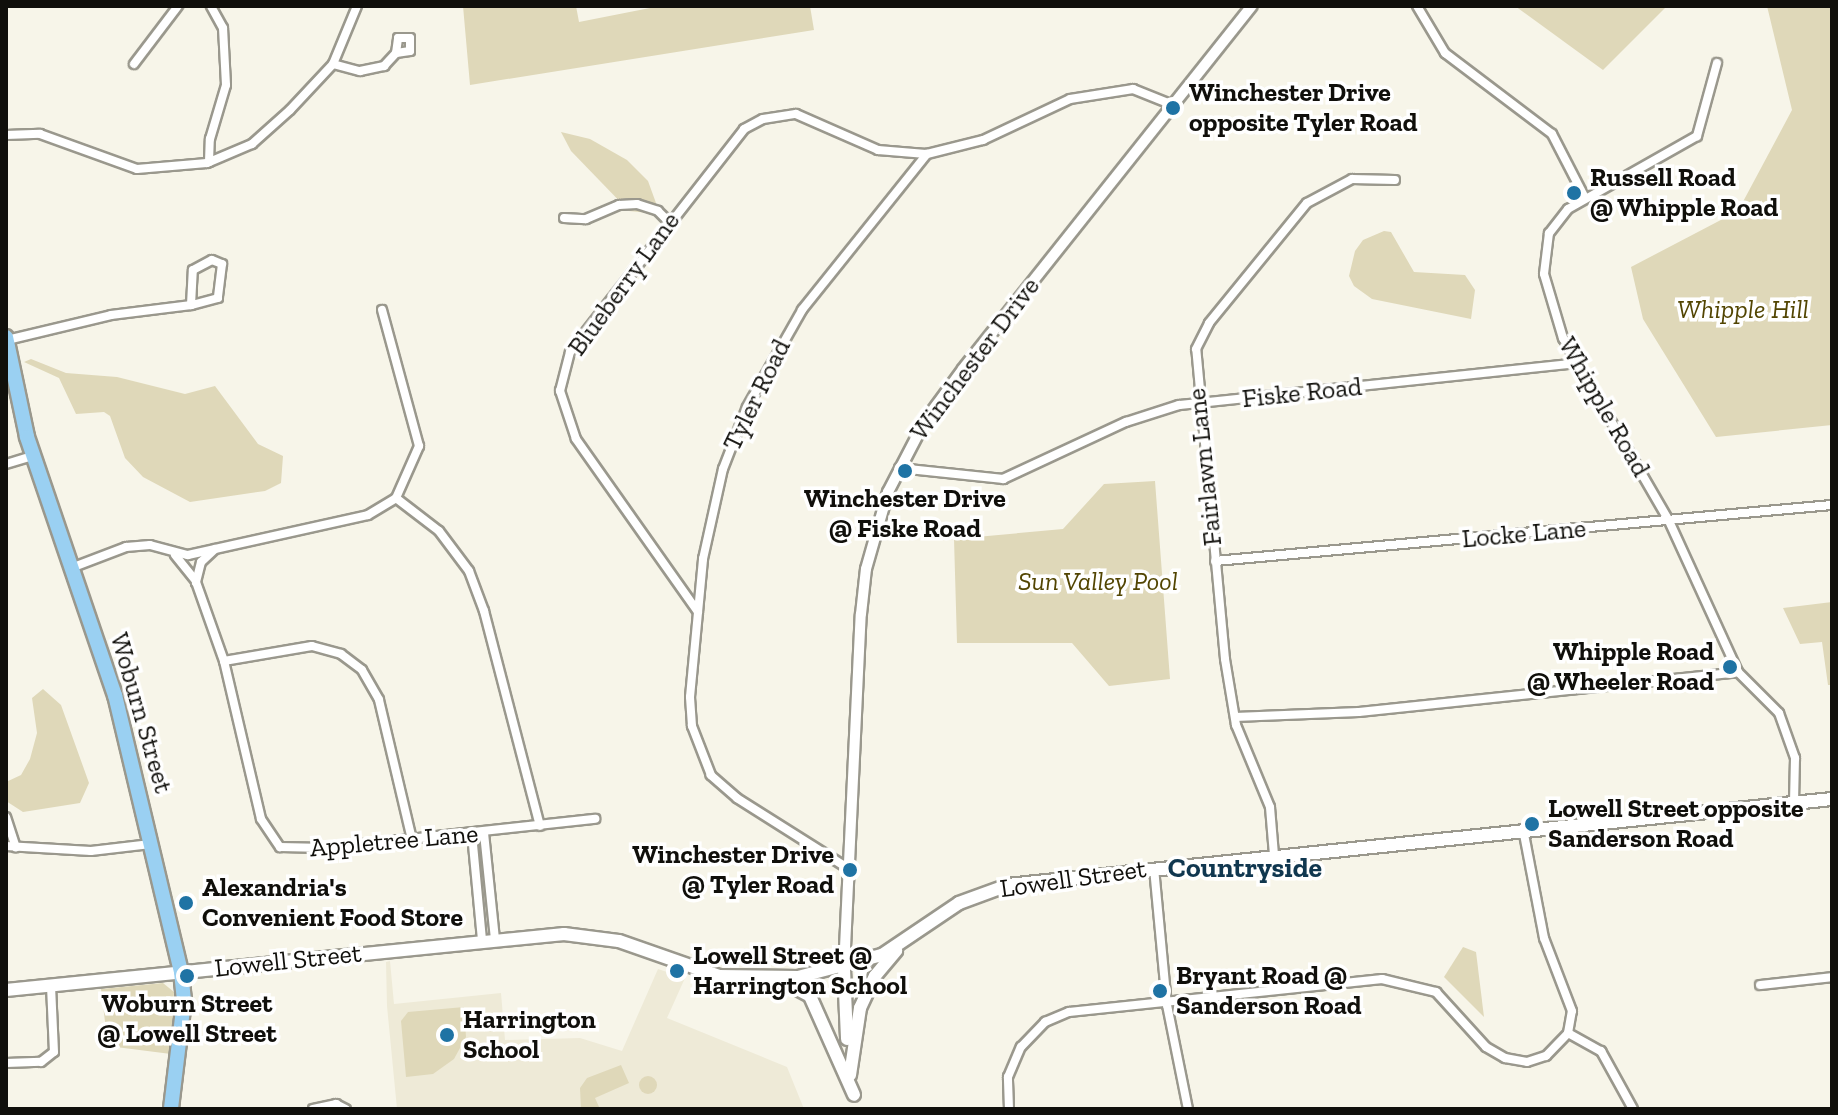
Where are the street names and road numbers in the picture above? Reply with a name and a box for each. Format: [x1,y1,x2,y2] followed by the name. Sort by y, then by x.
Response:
[561,206,687,362] street label: Blueberry Lane
[904,271,1046,447] street label: Winchester Drive
[1552,332,1656,482] street label: Whipple Road
[717,334,797,456] street label: Tyler Road
[1241,371,1363,415] street label: Fiske Road
[1181,387,1229,547] street label: Fairlawn Lane
[1461,513,1587,555] street label: Locke Lane
[103,629,179,797] street label: Woburn Street
[308,818,480,864] street label: Appletree Lane
[998,853,1148,905] street label: Lowell Street
[213,938,363,984] street label: Lowell Street

